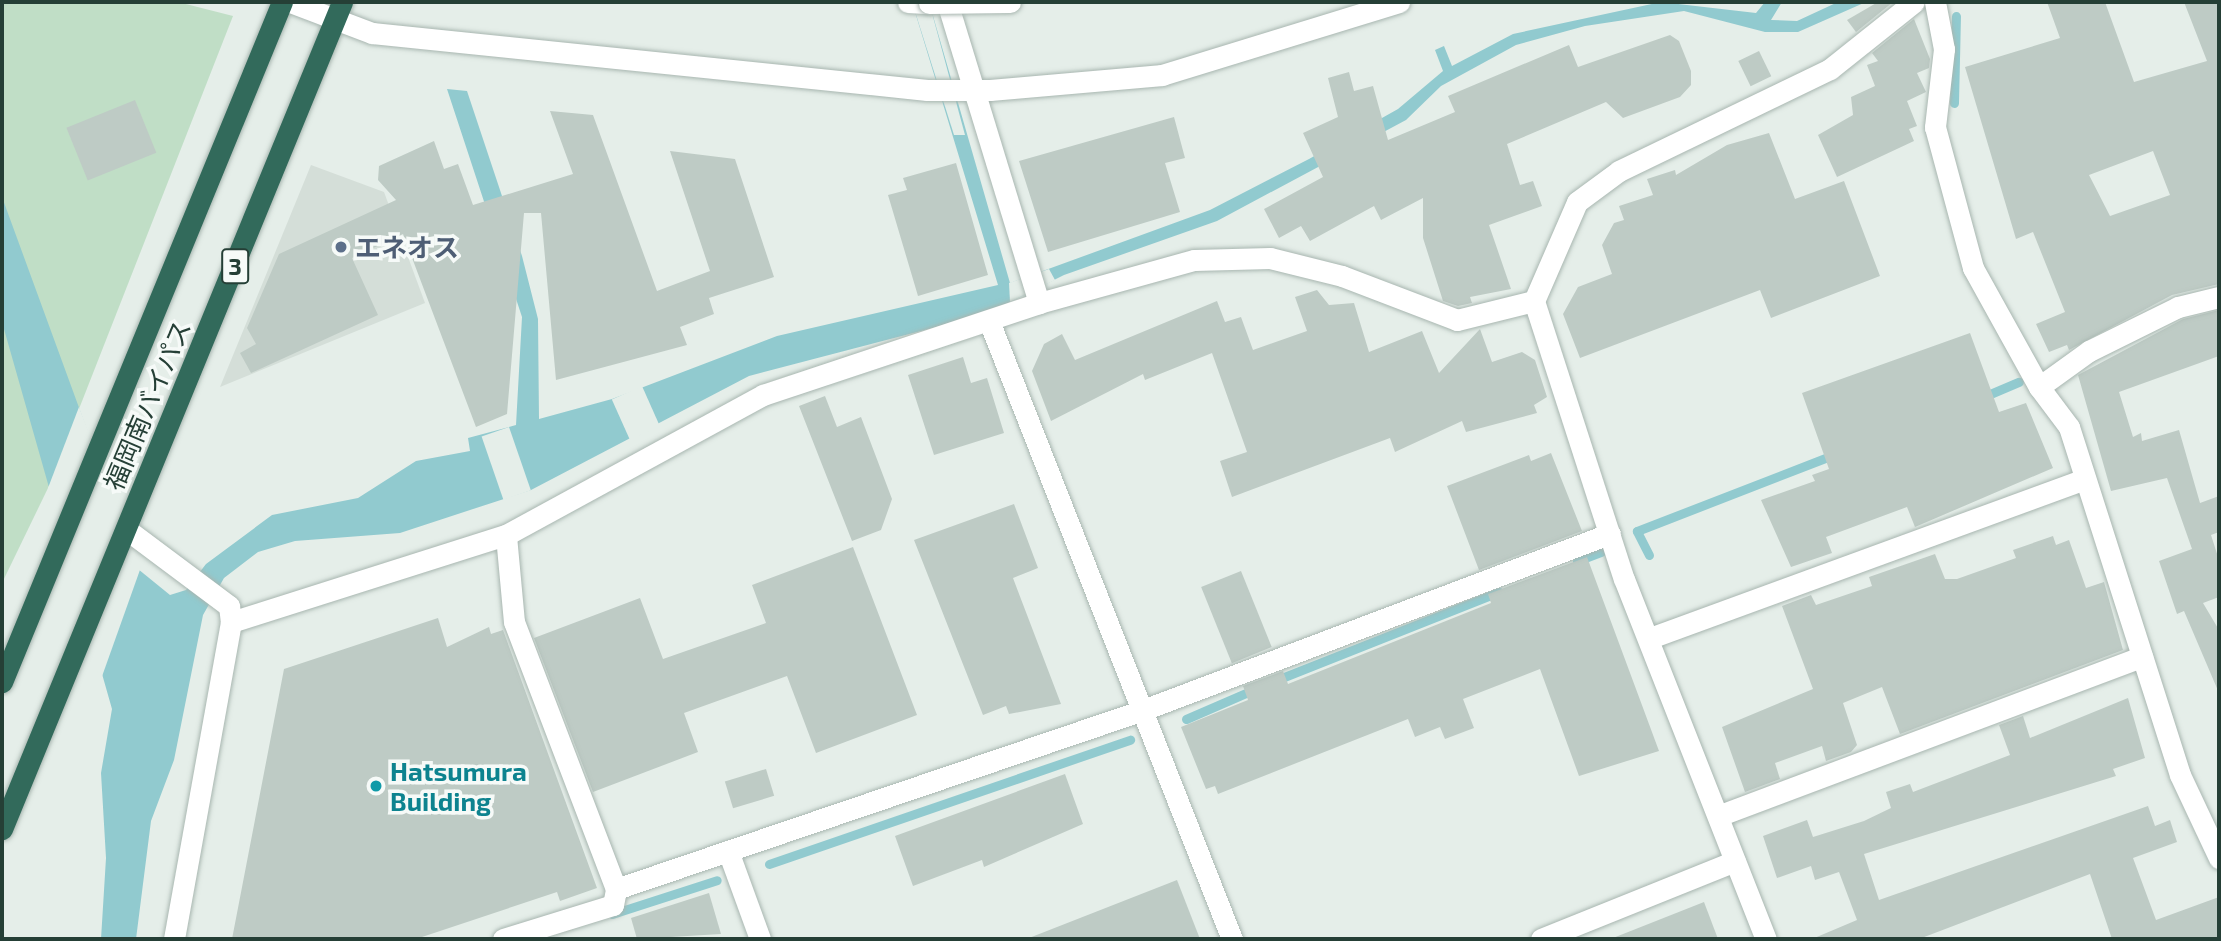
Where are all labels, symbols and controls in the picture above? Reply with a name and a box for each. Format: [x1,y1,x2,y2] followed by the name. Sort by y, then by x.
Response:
[355,231,459,263] place label: エネオス
[333,239,349,255] marker: エネオス
[221,246,249,286] road number: 3
[97,315,197,495] street label: 福岡南バイパス
[390,755,527,816] place label: Hatsumura Building
[368,778,384,794] marker: Hatsumura Building

